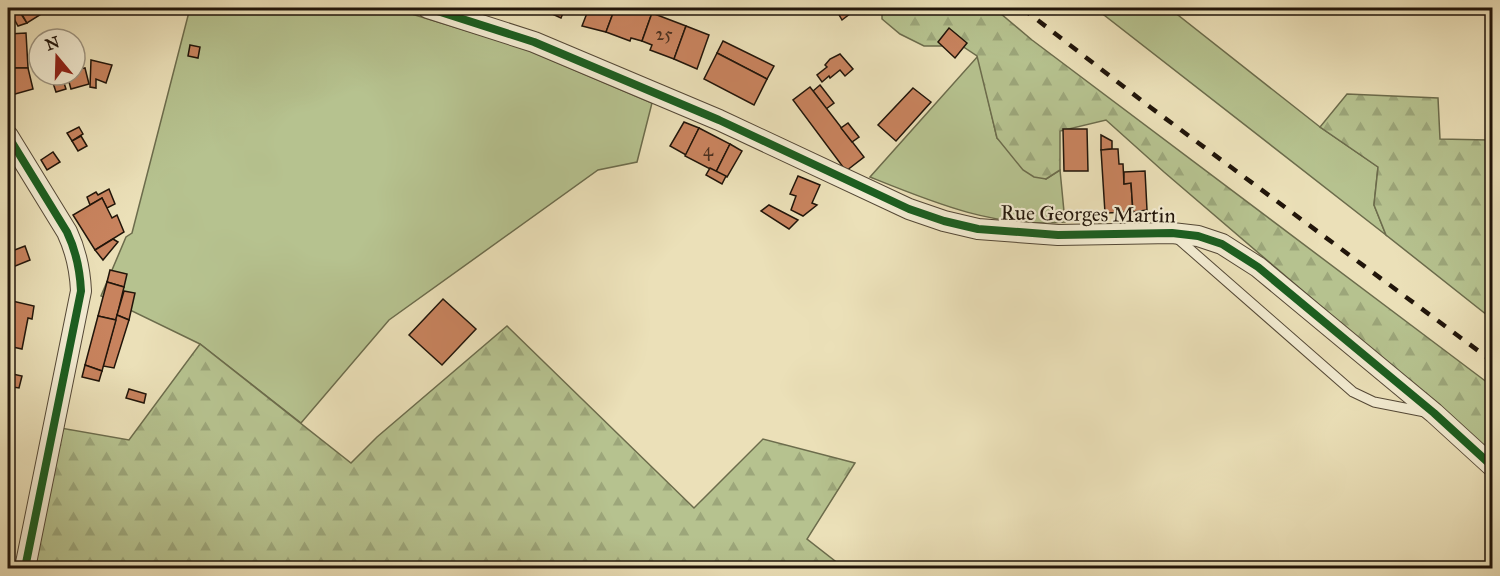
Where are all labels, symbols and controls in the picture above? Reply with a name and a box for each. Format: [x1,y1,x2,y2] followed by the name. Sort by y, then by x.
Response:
[655,23,673,45] house number: 25
[27,27,87,87] north arrow
[43,32,62,54] text: N
[703,139,714,161] house number: 4
[1000,199,1176,229] street label: Rue Georges Martin

